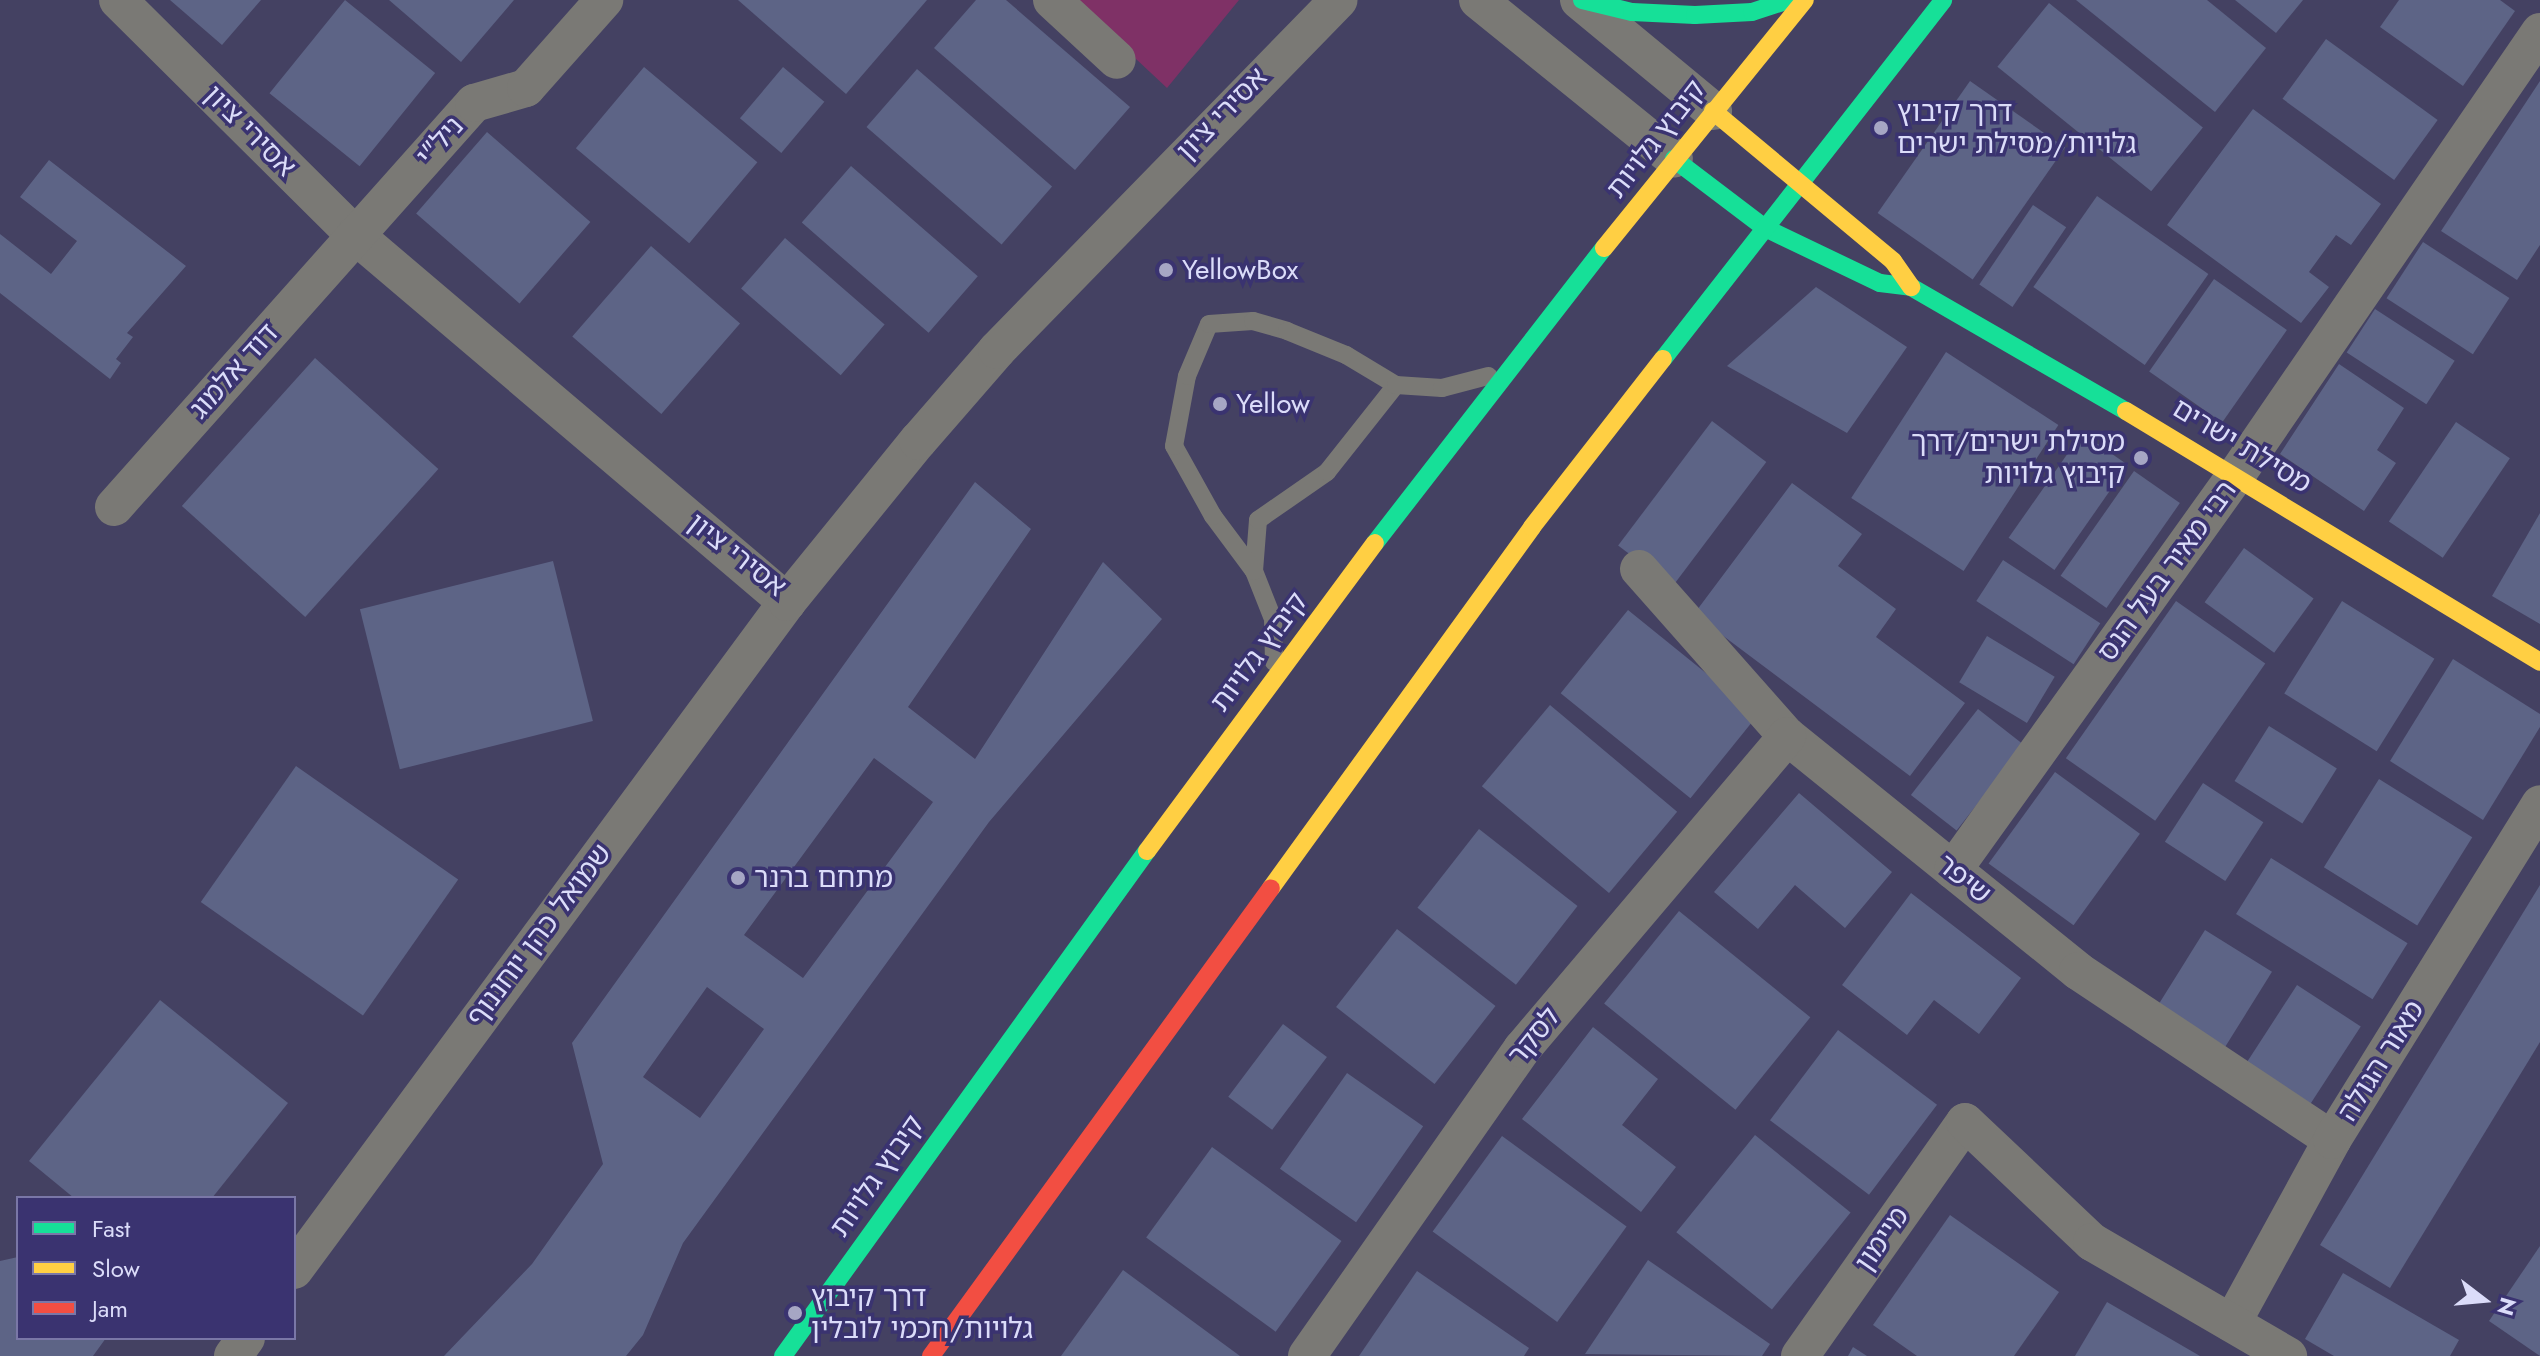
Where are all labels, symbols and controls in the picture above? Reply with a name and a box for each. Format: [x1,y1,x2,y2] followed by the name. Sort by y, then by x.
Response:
[1170,61,1274,167] street label: אסירי ציון
[1599,73,1713,205] street label: קיבוץ גלויות
[197,78,303,184] street label: אסירי ציון
[1897,95,2136,161] place label: דרך קיבוץ גלויות/מסילת ישרים
[409,110,471,172] street label: ניל"י
[1872,119,1890,137] marker: דרך קיבוץ גלויות/מסילת ישרים
[1182,253,1298,287] place label: YellowBox
[1157,261,1175,279] marker: YellowBox
[182,316,286,426] street label: דוד אלמוג
[1236,387,1310,421] place label: Yellow
[2167,391,2317,501] street label: מסילת ישרים
[1211,395,1229,413] marker: Yellow
[1911,425,2125,491] place label: מסילת ישרים/דרך קיבוץ גלויות
[2132,449,2150,467] marker: מסילת ישרים/דרך קיבוץ גלויות
[2090,474,2244,668] street label: רבי מאיר בעל הנס
[681,506,793,604] street label: אסירי ציון
[1203,586,1315,718] street label: קיבוץ גלויות
[459,837,619,1033] street label: שמואל כהן יוחננוף
[1930,847,1998,911] street label: שיפר
[754,861,893,895] place label: מתחם ברנר
[729,869,747,887] marker: מתחם ברנר
[2331,994,2431,1128] street label: מאור הגולה
[1501,1000,1567,1072] street label: לסקר
[823,1109,931,1243] street label: קיבוץ גלויות
[16,1196,296,1340] legend
[1848,1200,1916,1278] street label: מיימון
[92,1211,130,1246] text: Fast
[92,1251,140,1286] text: Slow
[2444,1260,2524,1340] north arrow
[811,1280,1033,1346] place label: דרך קיבוץ גלויות/חכמי לובלין
[92,1291,128,1326] text: Jam
[2489,1294,2525,1319] text: N
[786,1304,804,1322] marker: דרך קיבוץ גלויות/חכמי לובלין

